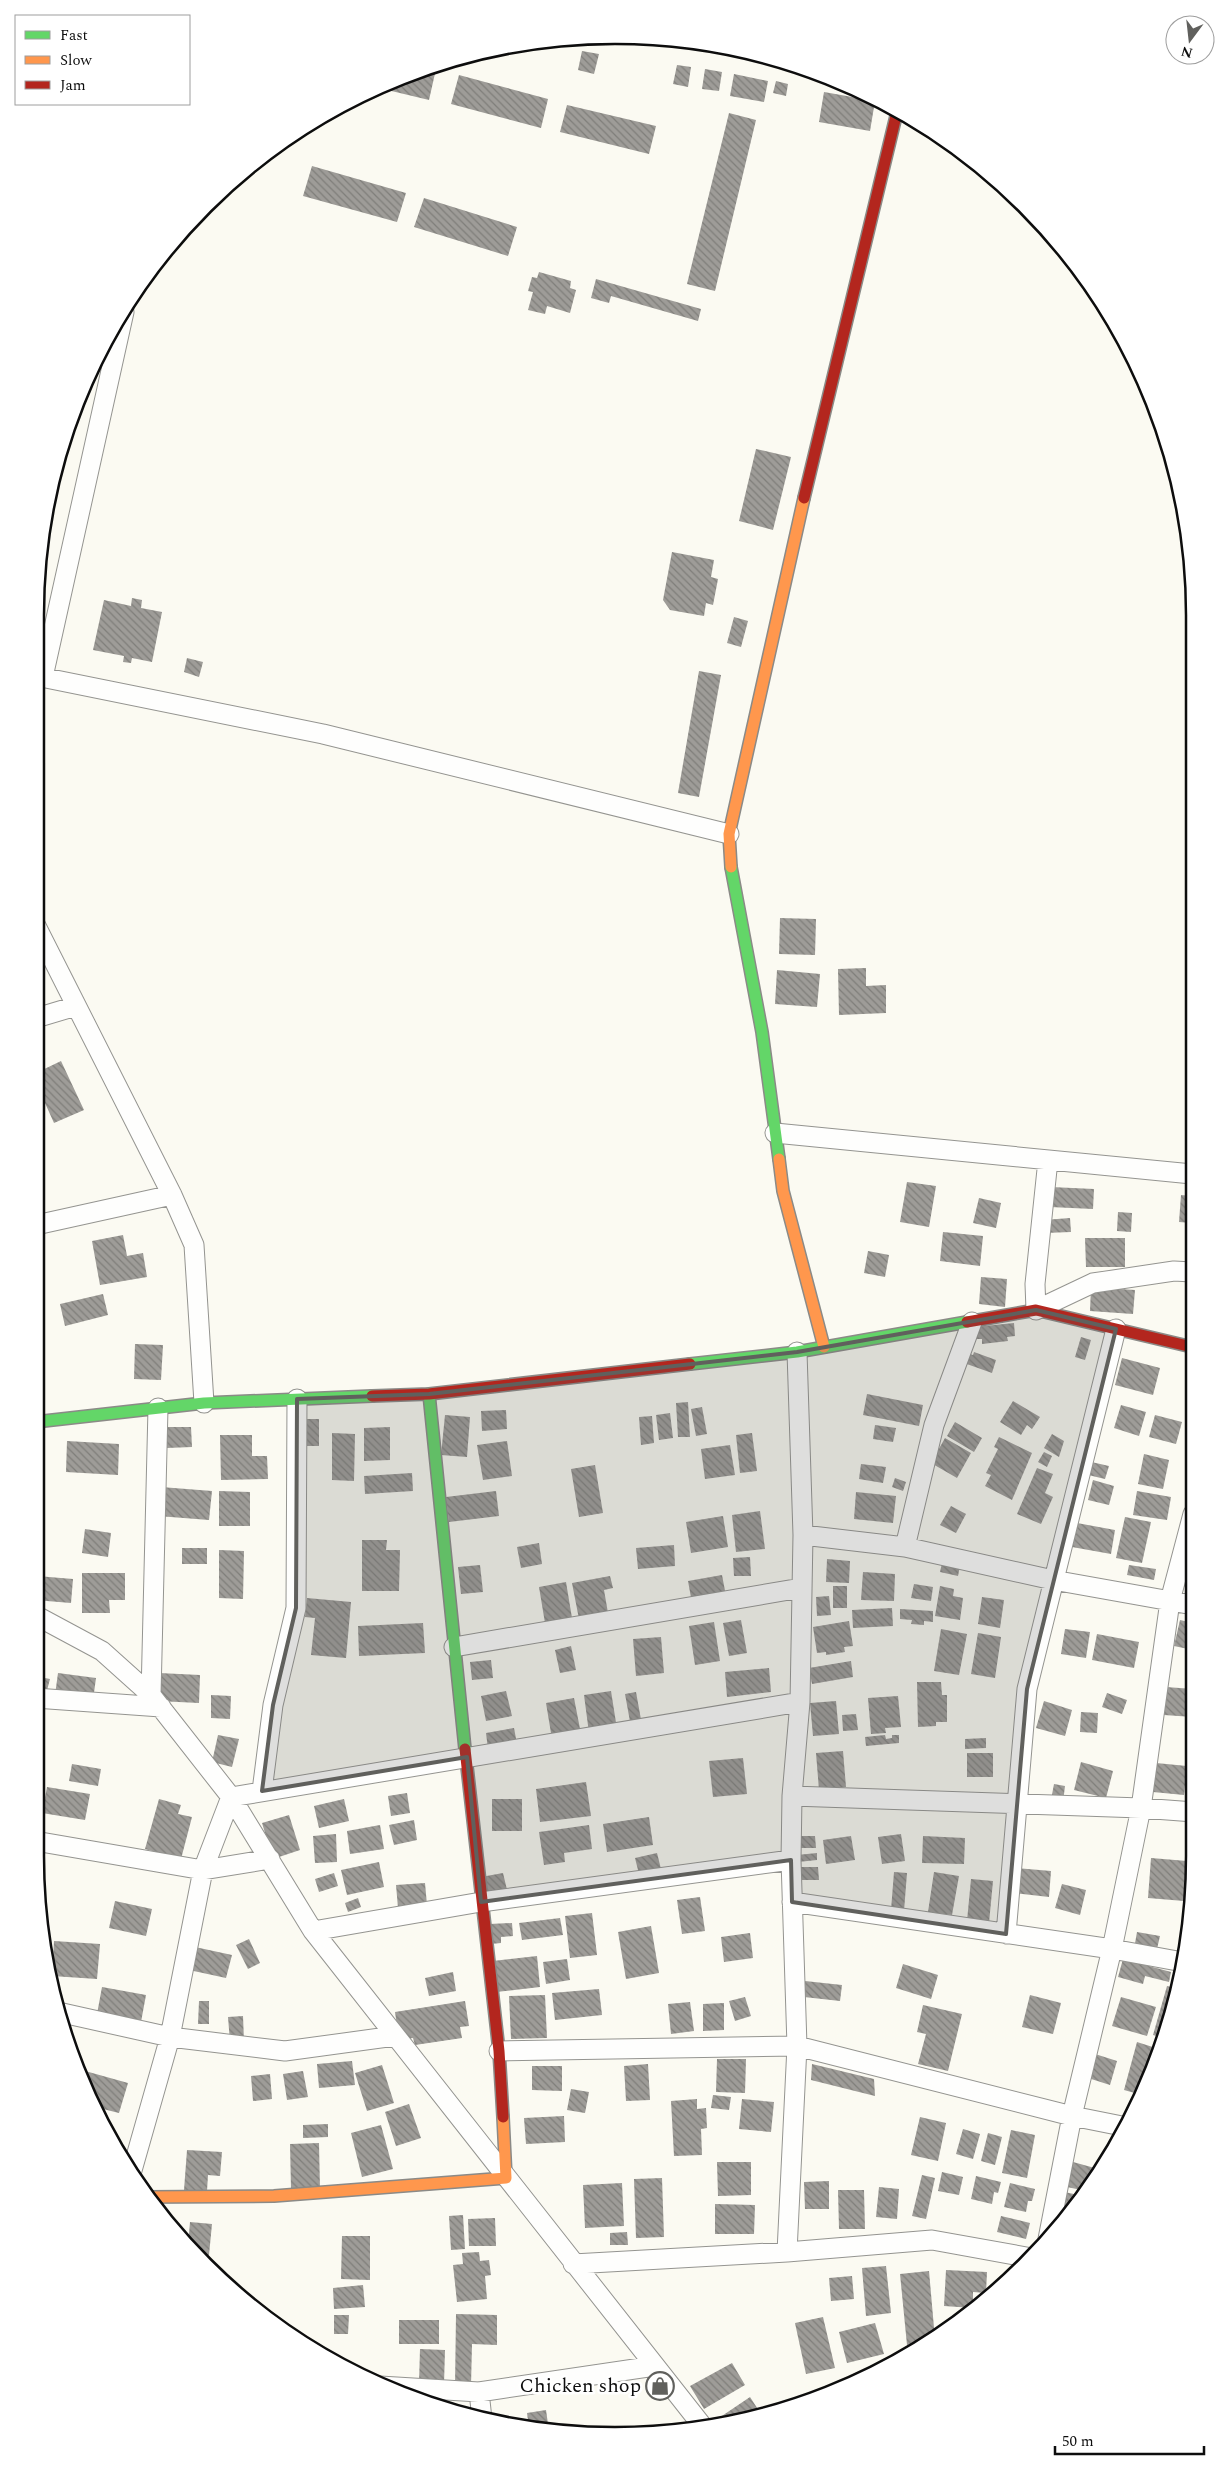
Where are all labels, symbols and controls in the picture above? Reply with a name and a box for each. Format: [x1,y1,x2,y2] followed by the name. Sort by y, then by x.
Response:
[15,15,190,105] legend
[1165,15,1215,65] north arrow
[60,24,88,47] text: Fast
[1179,40,1195,64] text: N
[60,49,92,72] text: Slow
[60,74,86,97] text: Jam
[520,2371,641,2401] place label: Chicken shop
[645,2371,675,2401] shop icon: Chicken shop
[1055,2424,1204,2456] scale bar
[1062,2430,1094,2453] text: 50 m

